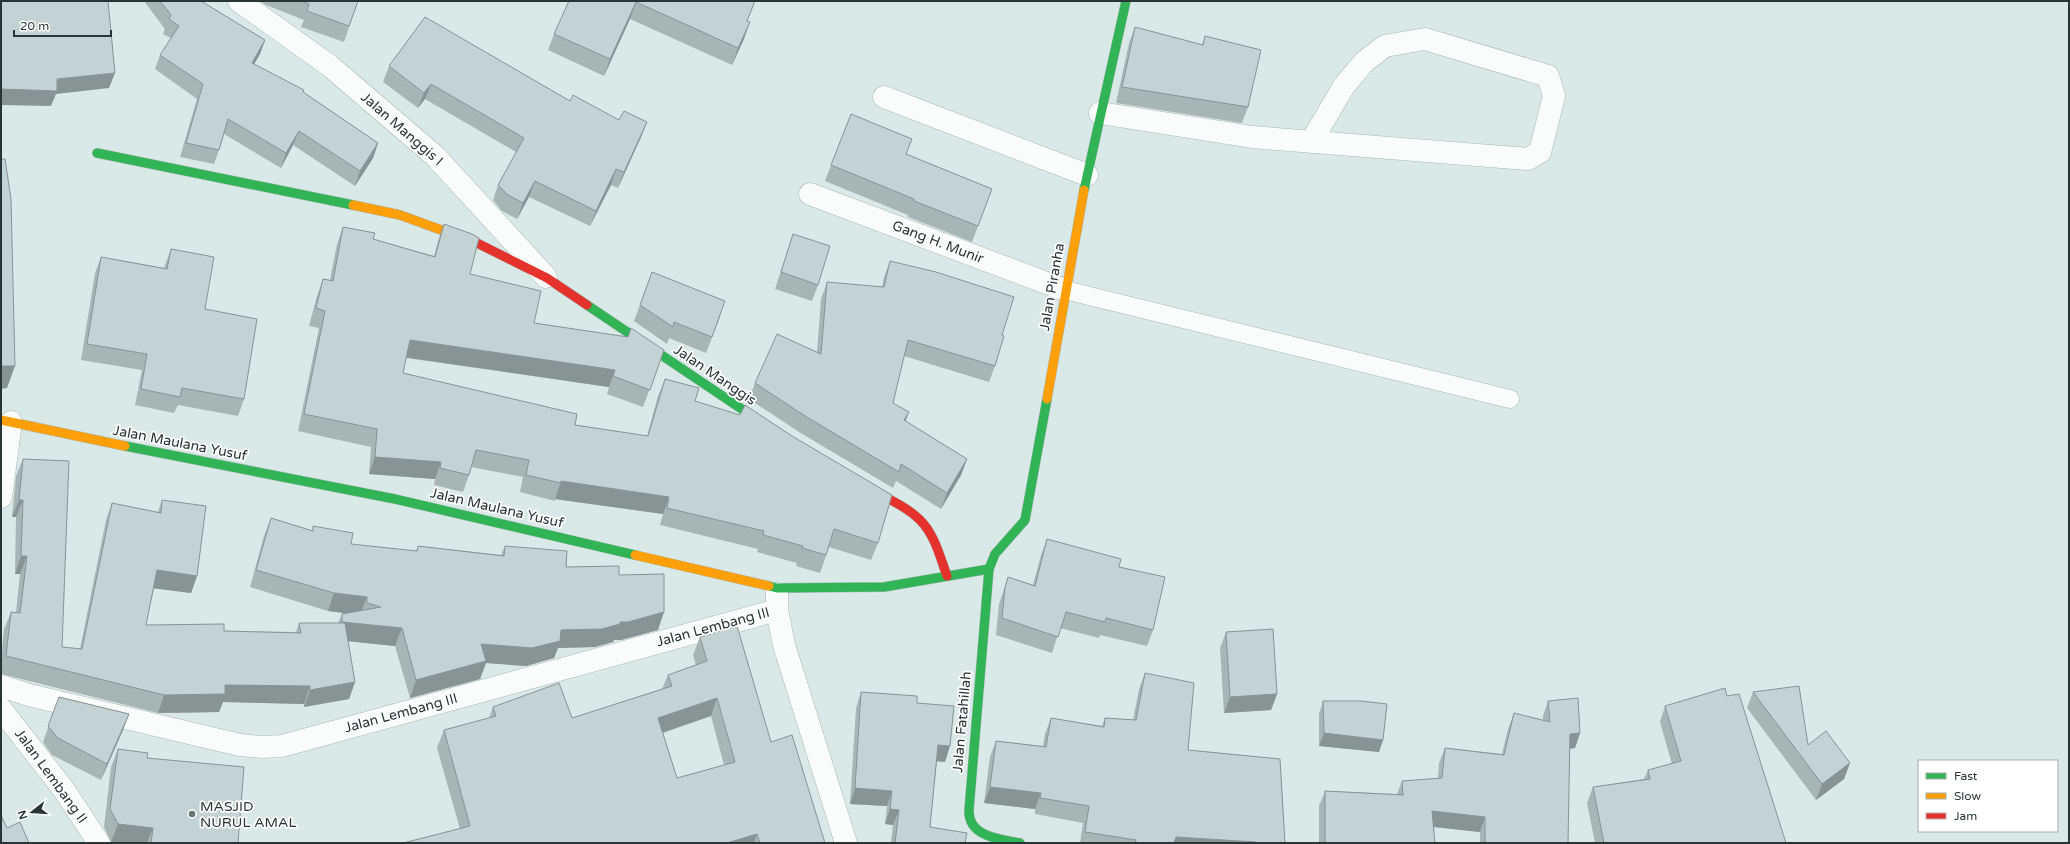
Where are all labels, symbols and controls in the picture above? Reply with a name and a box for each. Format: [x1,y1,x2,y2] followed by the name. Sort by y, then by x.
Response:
[14,12,111,38] scale bar
[20,19,49,33] text: 20 m
[357,89,447,169] street label: Jalan Manggis I
[890,217,987,267] street label: Gang H. Munir
[1036,242,1068,332] street label: Jalan Piranha
[671,341,760,409] street label: Jalan Manggis
[111,422,249,464] street label: Jalan Maulana Yusuf
[429,484,566,532] street label: Jalan Maulana Yusuf
[655,604,771,650] street label: Jalan Lembang III
[949,671,975,773] street label: Jalan Fatahillah
[343,690,459,736] street label: Jalan Lembang III
[11,726,91,826] street label: Jalan Lembang II
[1918,760,2058,832] legend
[1954,769,1978,783] text: Fast
[1954,789,1981,803] text: Slow
[12,792,52,832] north arrow
[200,798,297,831] place label: MASJID NURUL AMAL
[15,809,30,821] text: N
[187,809,197,819] marker: MASJID NURUL AMAL
[1954,809,1977,823] text: Jam

